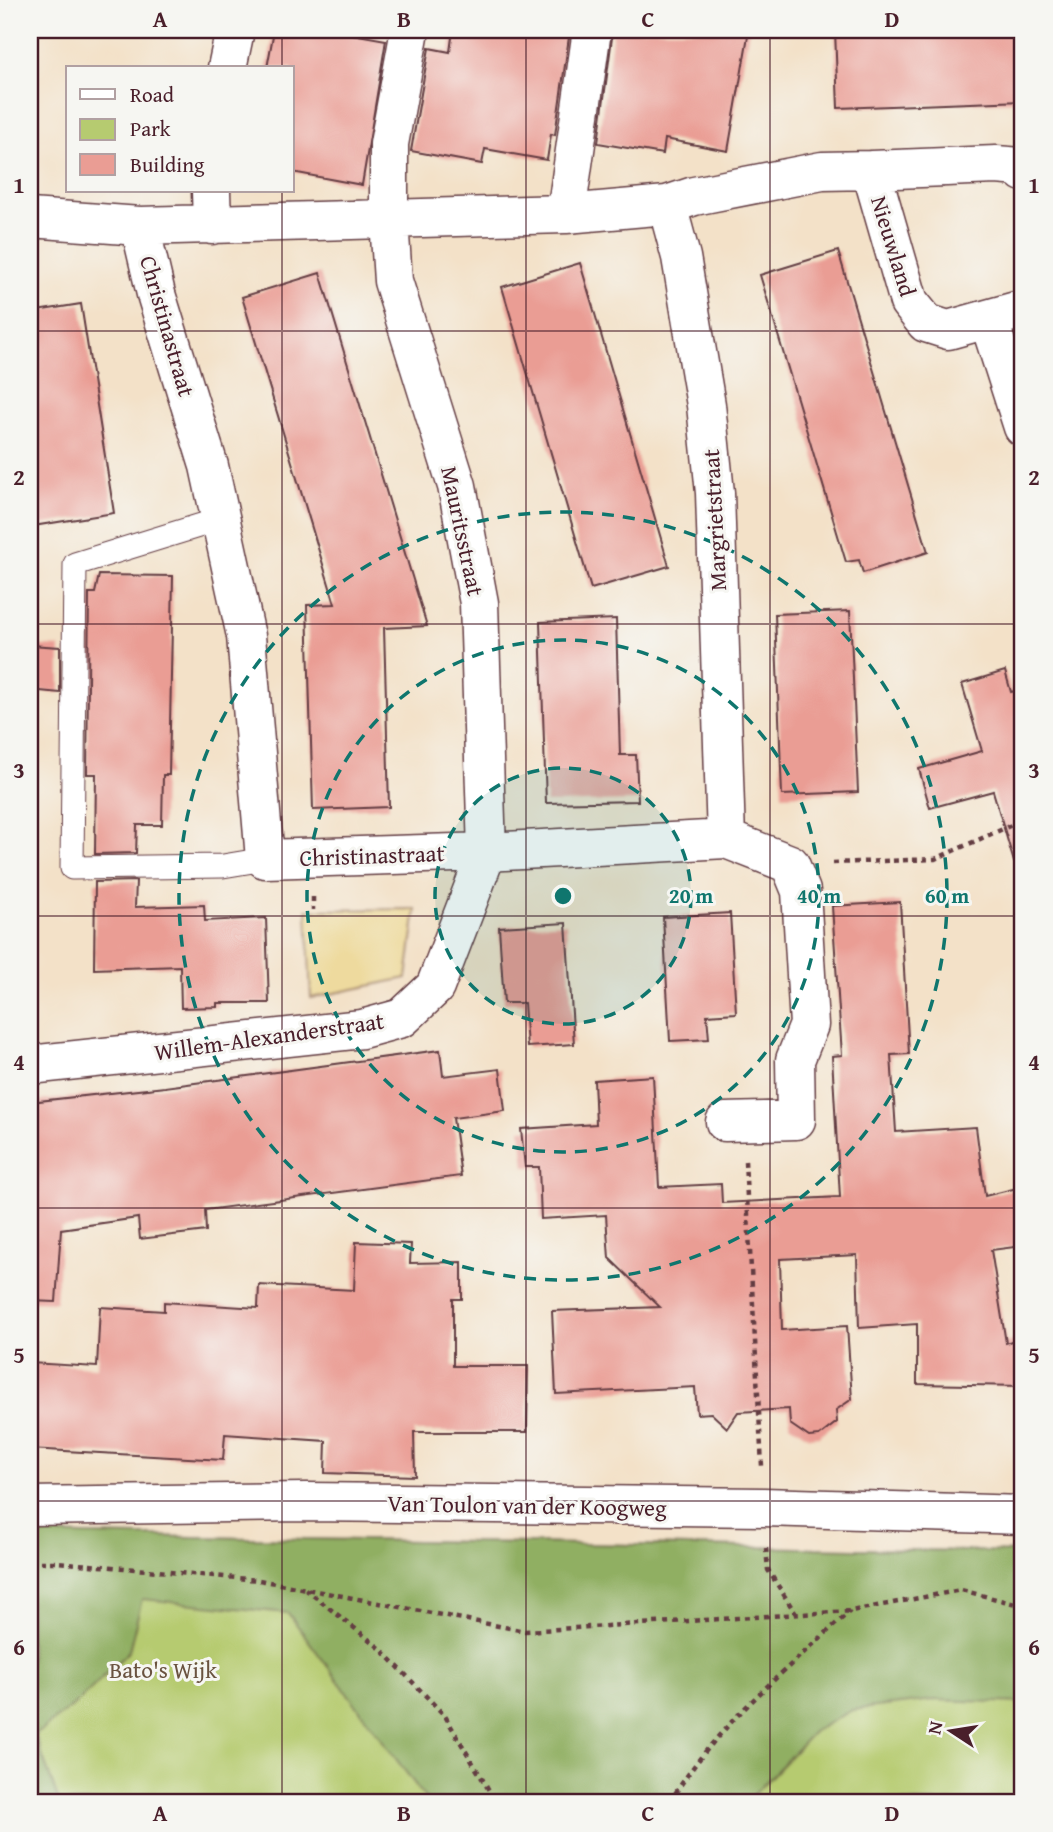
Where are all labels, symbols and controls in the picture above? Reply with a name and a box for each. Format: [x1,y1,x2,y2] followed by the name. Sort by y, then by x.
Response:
[153,2,168,35] text: A
[397,2,411,35] text: B
[641,2,655,35] text: C
[885,2,900,35] text: D
[66,66,294,192] legend
[130,79,175,110] text: Road
[130,113,171,144] text: Park
[130,149,205,180] text: Building
[13,168,25,201] text: 1
[1028,168,1040,201] text: 1
[863,192,925,301] street label: Nieuwland
[132,252,204,400] street label: Christinastraat
[694,448,734,592] street label: Margrietstraat
[13,460,25,493] text: 2
[1028,460,1040,493] text: 2
[433,463,493,599] street label: Mauritsstraat
[13,753,25,786] text: 3
[1028,753,1040,786] text: 3
[299,836,445,874] street label: Christinastraat
[669,880,713,911] text: 20 m
[797,880,841,911] text: 40 m
[925,880,969,911] text: 60 m
[551,884,575,908] centre of rings
[152,1004,386,1068] street label: Willem-Alexanderstraat
[13,1045,25,1078] text: 4
[1028,1045,1040,1078] text: 4
[13,1338,25,1371] text: 5
[1028,1338,1040,1371] text: 5
[387,1486,667,1524] street label: Van Toulon van der Koogweg
[13,1630,25,1663] text: 6
[1028,1630,1040,1663] text: 6
[109,1653,217,1686] park label: Bato's Wijk
[916,1696,986,1766] north arrow
[919,1718,949,1737] text: N
[153,1796,168,1829] text: A
[397,1796,411,1829] text: B
[641,1796,655,1829] text: C
[885,1796,900,1829] text: D

